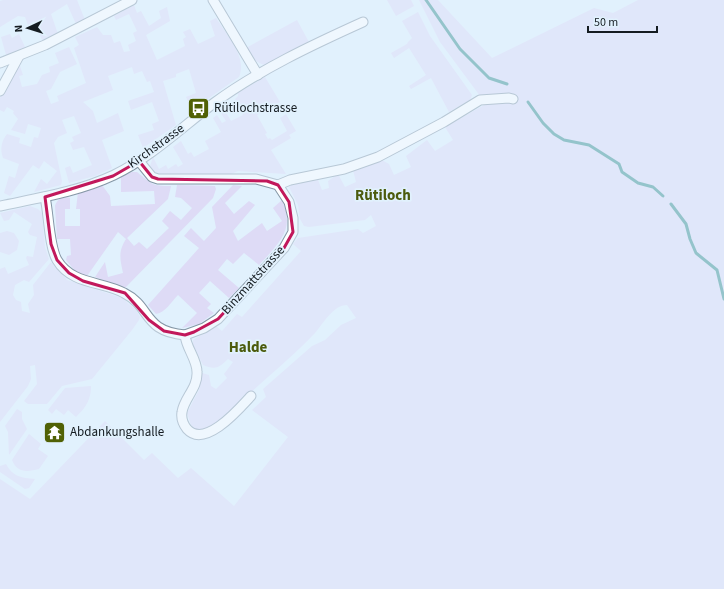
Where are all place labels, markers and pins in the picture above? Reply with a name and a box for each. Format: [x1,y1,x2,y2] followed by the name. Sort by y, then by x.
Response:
[186,95,212,121] bus stop icon: Rütilochstrasse
[214,99,297,117] place label: Rütilochstrasse
[41,419,67,445] temple icon: Abdankungshalle
[70,423,164,441] place label: Abdankungshalle

